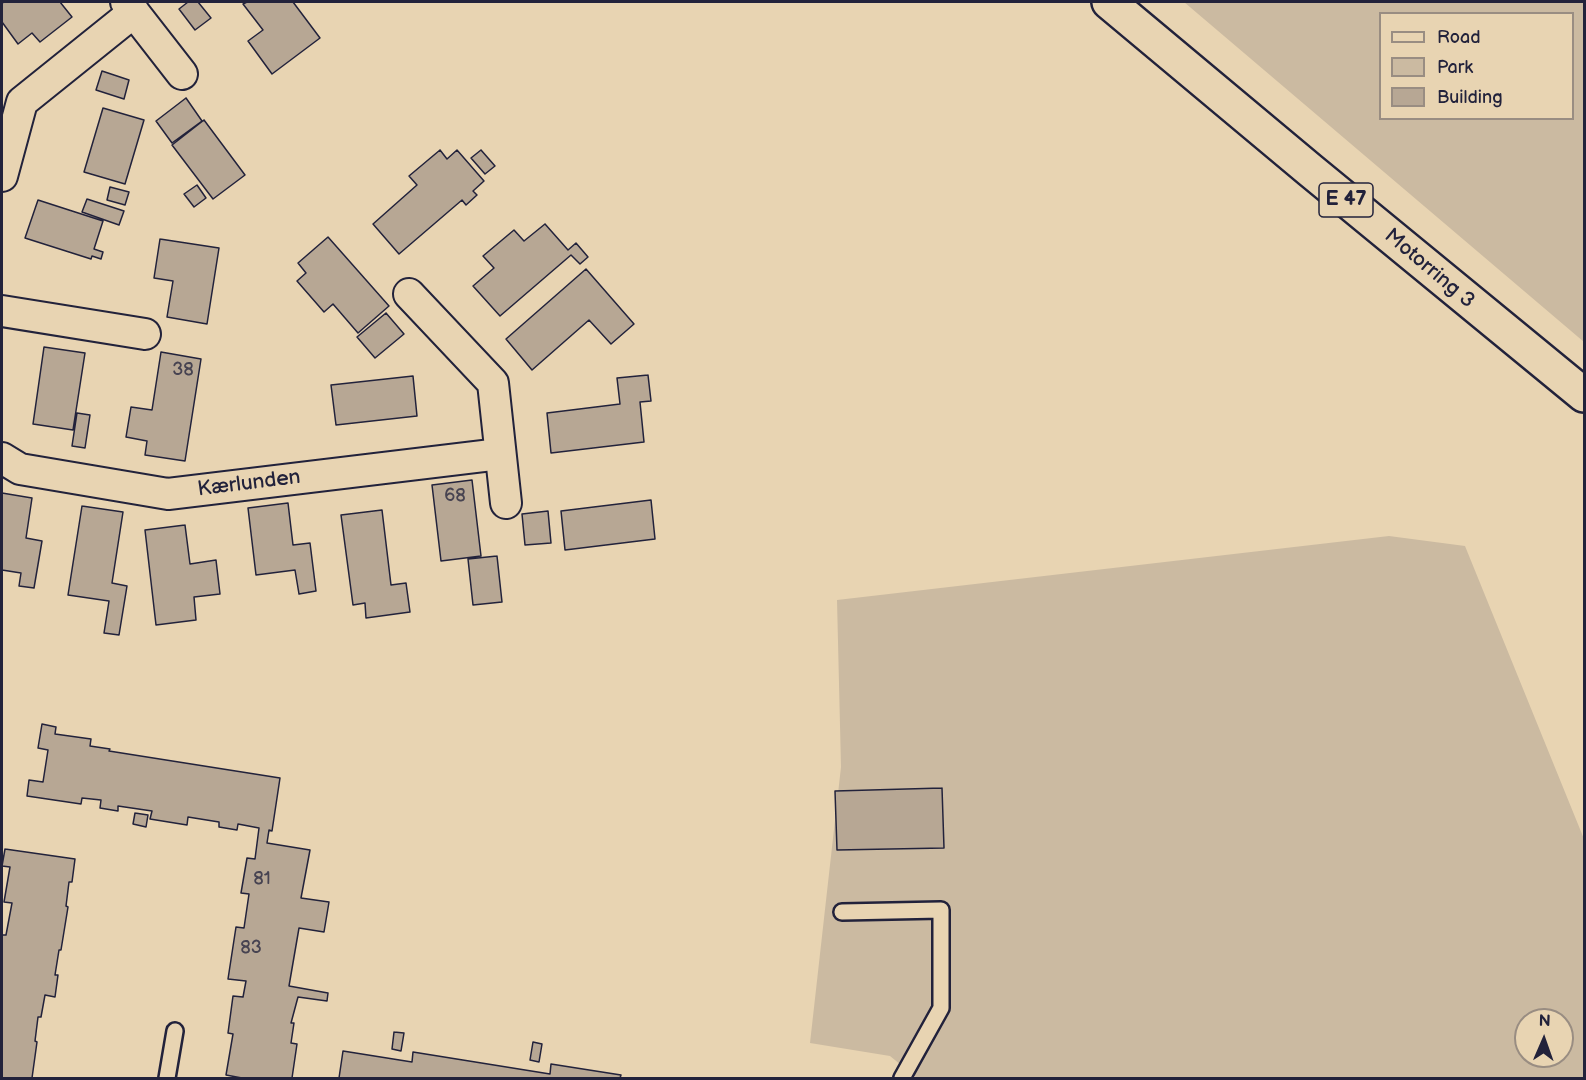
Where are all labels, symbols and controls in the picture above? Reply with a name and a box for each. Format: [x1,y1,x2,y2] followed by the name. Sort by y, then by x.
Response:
[1379,12,1574,120] legend
[1437,27,1481,48] text: Road
[1437,57,1473,78] text: Park
[1437,87,1503,108] text: Building
[1319,183,1373,217] road number: E 47
[1379,224,1479,314] street label: Motorring 3
[172,359,194,381] house number: 38
[196,465,302,503] street label: Kærlunden
[444,485,466,507] house number: 68
[253,868,271,890] house number: 81
[240,937,262,959] house number: 83
[1514,1008,1574,1068] north arrow
[1538,1012,1551,1031] text: N

